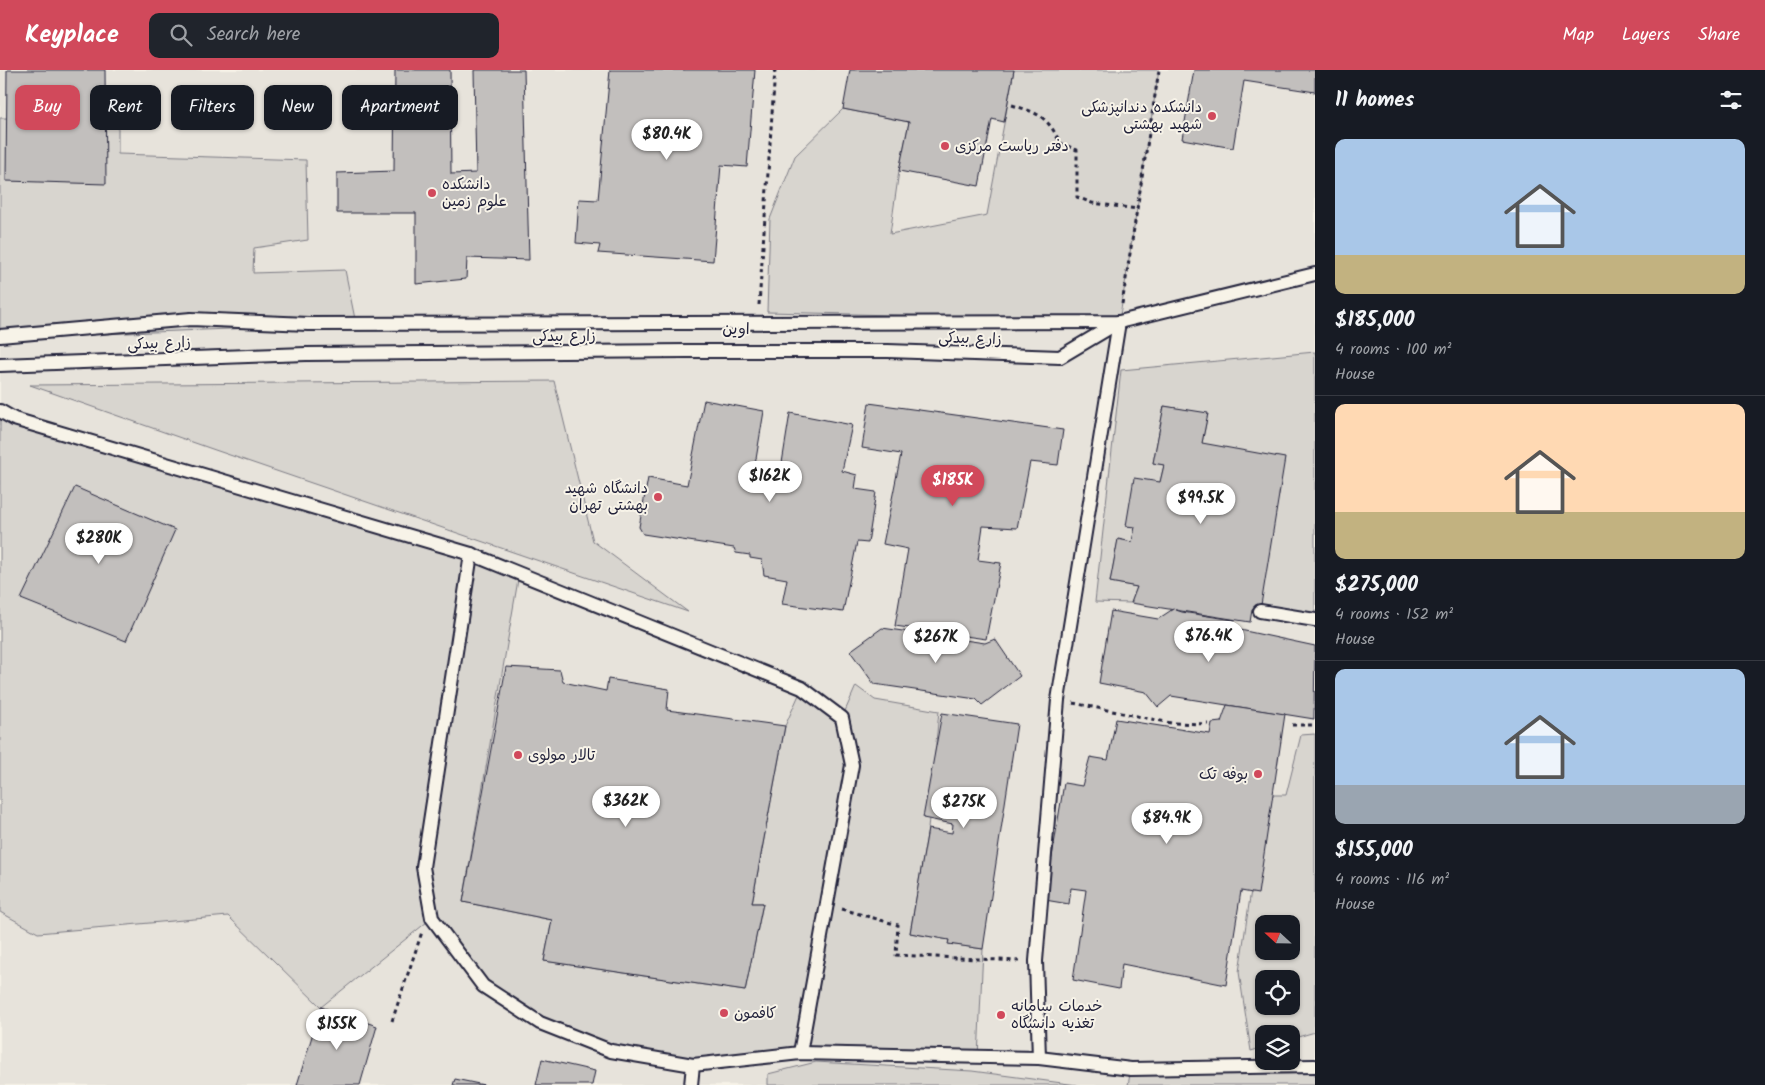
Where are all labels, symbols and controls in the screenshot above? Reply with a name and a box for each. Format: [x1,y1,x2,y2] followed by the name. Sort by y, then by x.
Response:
[149,13,499,58] search box
[25,16,119,55] text: Keyplace
[207,20,300,50] text: Search here
[167,21,195,49] icon: search
[1563,21,1594,50] text: Map
[1622,21,1670,50] text: Layers
[1698,21,1740,50] text: Share
[1335,84,1414,117] text: 11 homes
[15,85,80,130] chip: Buy
[90,85,161,130] chip: Rent
[171,85,254,130] chip: Filters
[264,85,332,130] chip: New
[342,85,458,130] chip: Apartment
[1717,86,1745,114] icon: filters
[1081,96,1202,137] place label: دانشکده دندانپزشکی شهید بهشتی
[1206,110,1218,122] marker: دانشکده دندانپزشکی شهید بهشتی
[626,118,708,161] pin: $80.4K
[642,122,692,147] text: $80.4K
[955,135,1069,159] place label: دفتر ریاست مرکزی
[939,140,951,152] marker: دفتر ریاست مرکزی
[1495,171,1585,261] icon: home
[442,173,507,214] place label: دانشکده علوم زمین
[426,187,438,199] marker: دانشکده علوم زمین
[1335,304,1415,337] text: $185,000
[722,317,750,342] district label: اوین
[532,325,596,349] street label: زارع بیدکی
[938,326,1002,352] street label: زارع بیدکی
[127,331,191,357] street label: زارع بیدکی
[1335,337,1451,362] text: 4 rooms · 100 m²
[1335,362,1375,387] text: House
[1495,437,1585,527] icon: home
[735,460,805,503] pin: $162K
[749,464,791,489] text: $162K
[918,464,988,507] pin: $185K
[932,468,974,493] text: $185K
[565,477,648,518] place label: دانشگاه شهید بهشتی تهران
[1160,482,1242,525] pin: $99.5K
[1177,486,1225,511] text: $99.5K
[652,491,664,503] marker: دانشگاه شهید بهشتی تهران
[64,522,134,565] pin: $280K
[76,526,122,551] text: $280K
[1335,569,1418,602] text: $275,000
[1335,602,1453,627] text: 4 rooms · 152 m²
[1168,620,1250,663] pin: $76.4K
[901,622,971,664] pin: $267K
[1185,624,1233,649] text: $76.4K
[914,625,958,650] text: $267K
[1335,627,1375,652] text: House
[1495,702,1585,792] icon: home
[528,744,596,768] place label: تالار مولوی
[512,749,524,761] marker: تالار مولوی
[1199,763,1248,787] place label: بوفه تک
[1252,768,1264,780] marker: بوفه تک
[591,786,661,828] pin: $362K
[929,786,999,829] pin: $275K
[603,789,649,814] text: $362K
[942,790,986,815] text: $275K
[1126,802,1208,845] pin: $84.9K
[1142,806,1192,831] text: $84.9K
[1335,834,1413,867] text: $155,000
[1335,867,1449,892] text: 4 rooms · 116 m²
[1335,892,1375,917] text: House
[1255,915,1300,960] north arrow
[1255,915,1300,1070] map controls
[1255,970,1300,1015] button: locate
[1011,995,1103,1036] place label: خدمات سامانه تغذیه دانشگاه
[734,1002,776,1026] place label: کافمون
[718,1007,730,1019] marker: کافمون
[302,1008,372,1051] pin: $155K
[995,1009,1007,1021] marker: خدمات سامانه تغذیه دانشگاه
[317,1012,357,1037] text: $155K
[1255,1025,1300,1070] button: layers

